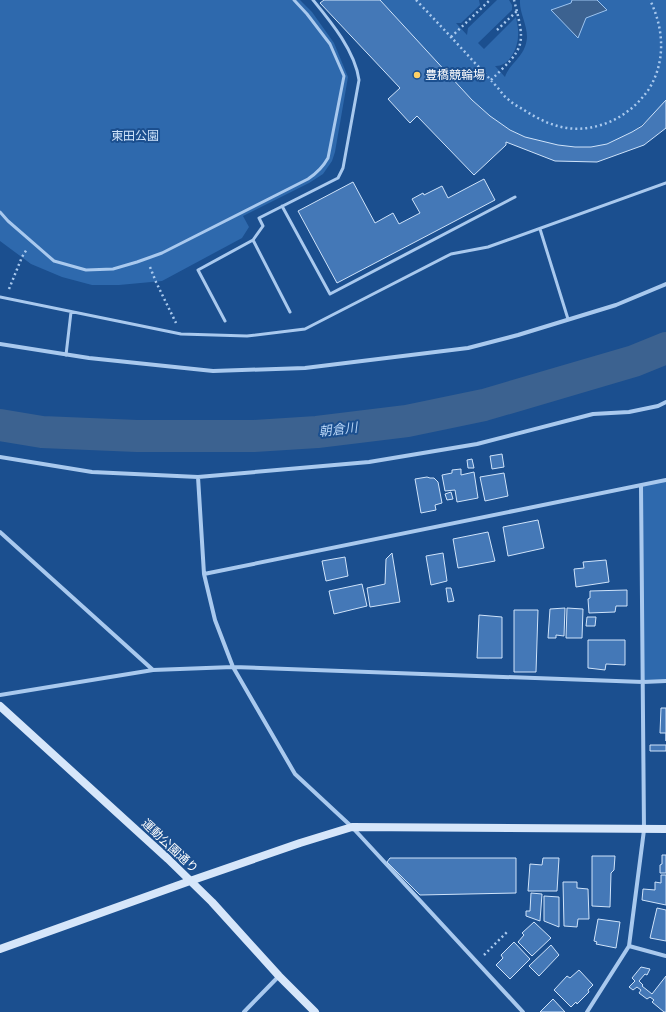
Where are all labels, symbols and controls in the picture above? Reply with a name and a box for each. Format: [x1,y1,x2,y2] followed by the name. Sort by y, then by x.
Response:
[425,68,485,83] place label: 豊橋競輪場
[412,70,422,80] marker: 豊橋競輪場
[111,129,159,144] park label: 東田公園
[318,419,360,440] water label: 朝倉川
[138,816,201,876] street label: 運動公園通り

